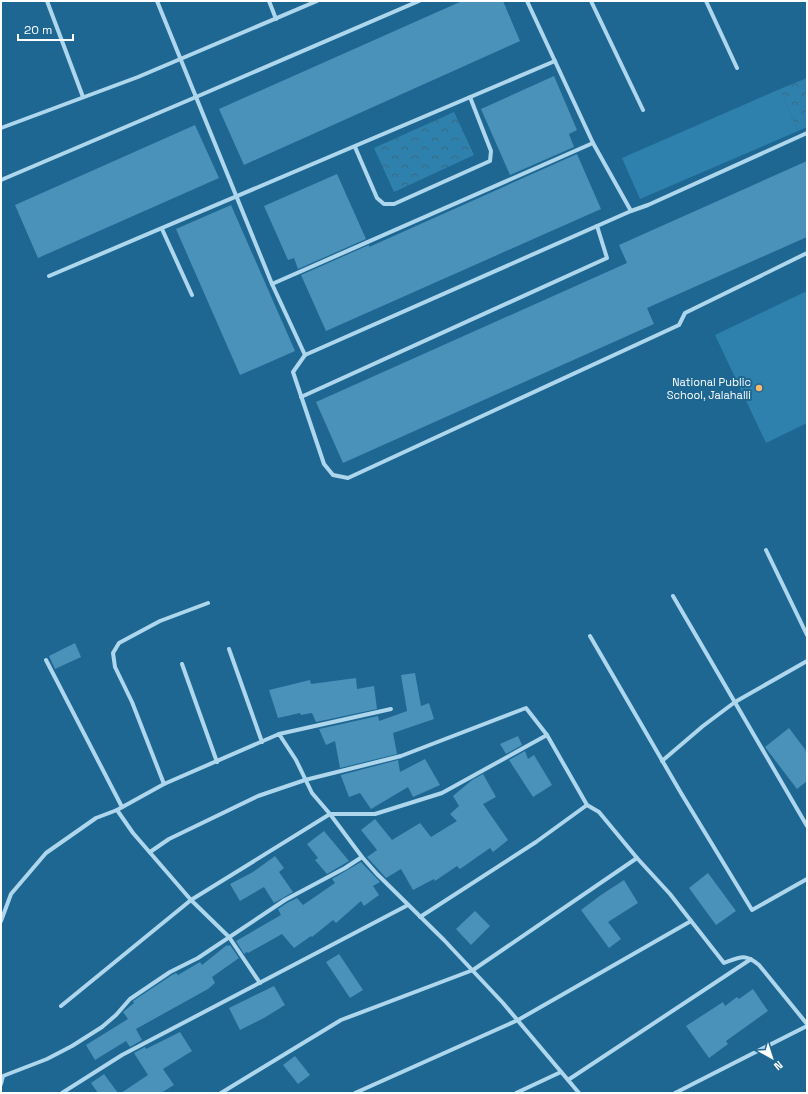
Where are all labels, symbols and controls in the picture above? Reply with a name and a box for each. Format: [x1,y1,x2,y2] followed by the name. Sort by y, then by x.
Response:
[18,16,73,42] scale bar
[24,22,52,38] text: 20 m
[667,375,751,402] place label: National Public School, Jalahalli
[754,383,764,393] marker: National Public School, Jalahalli
[752,1038,792,1078] north arrow
[771,1058,786,1074] text: N

